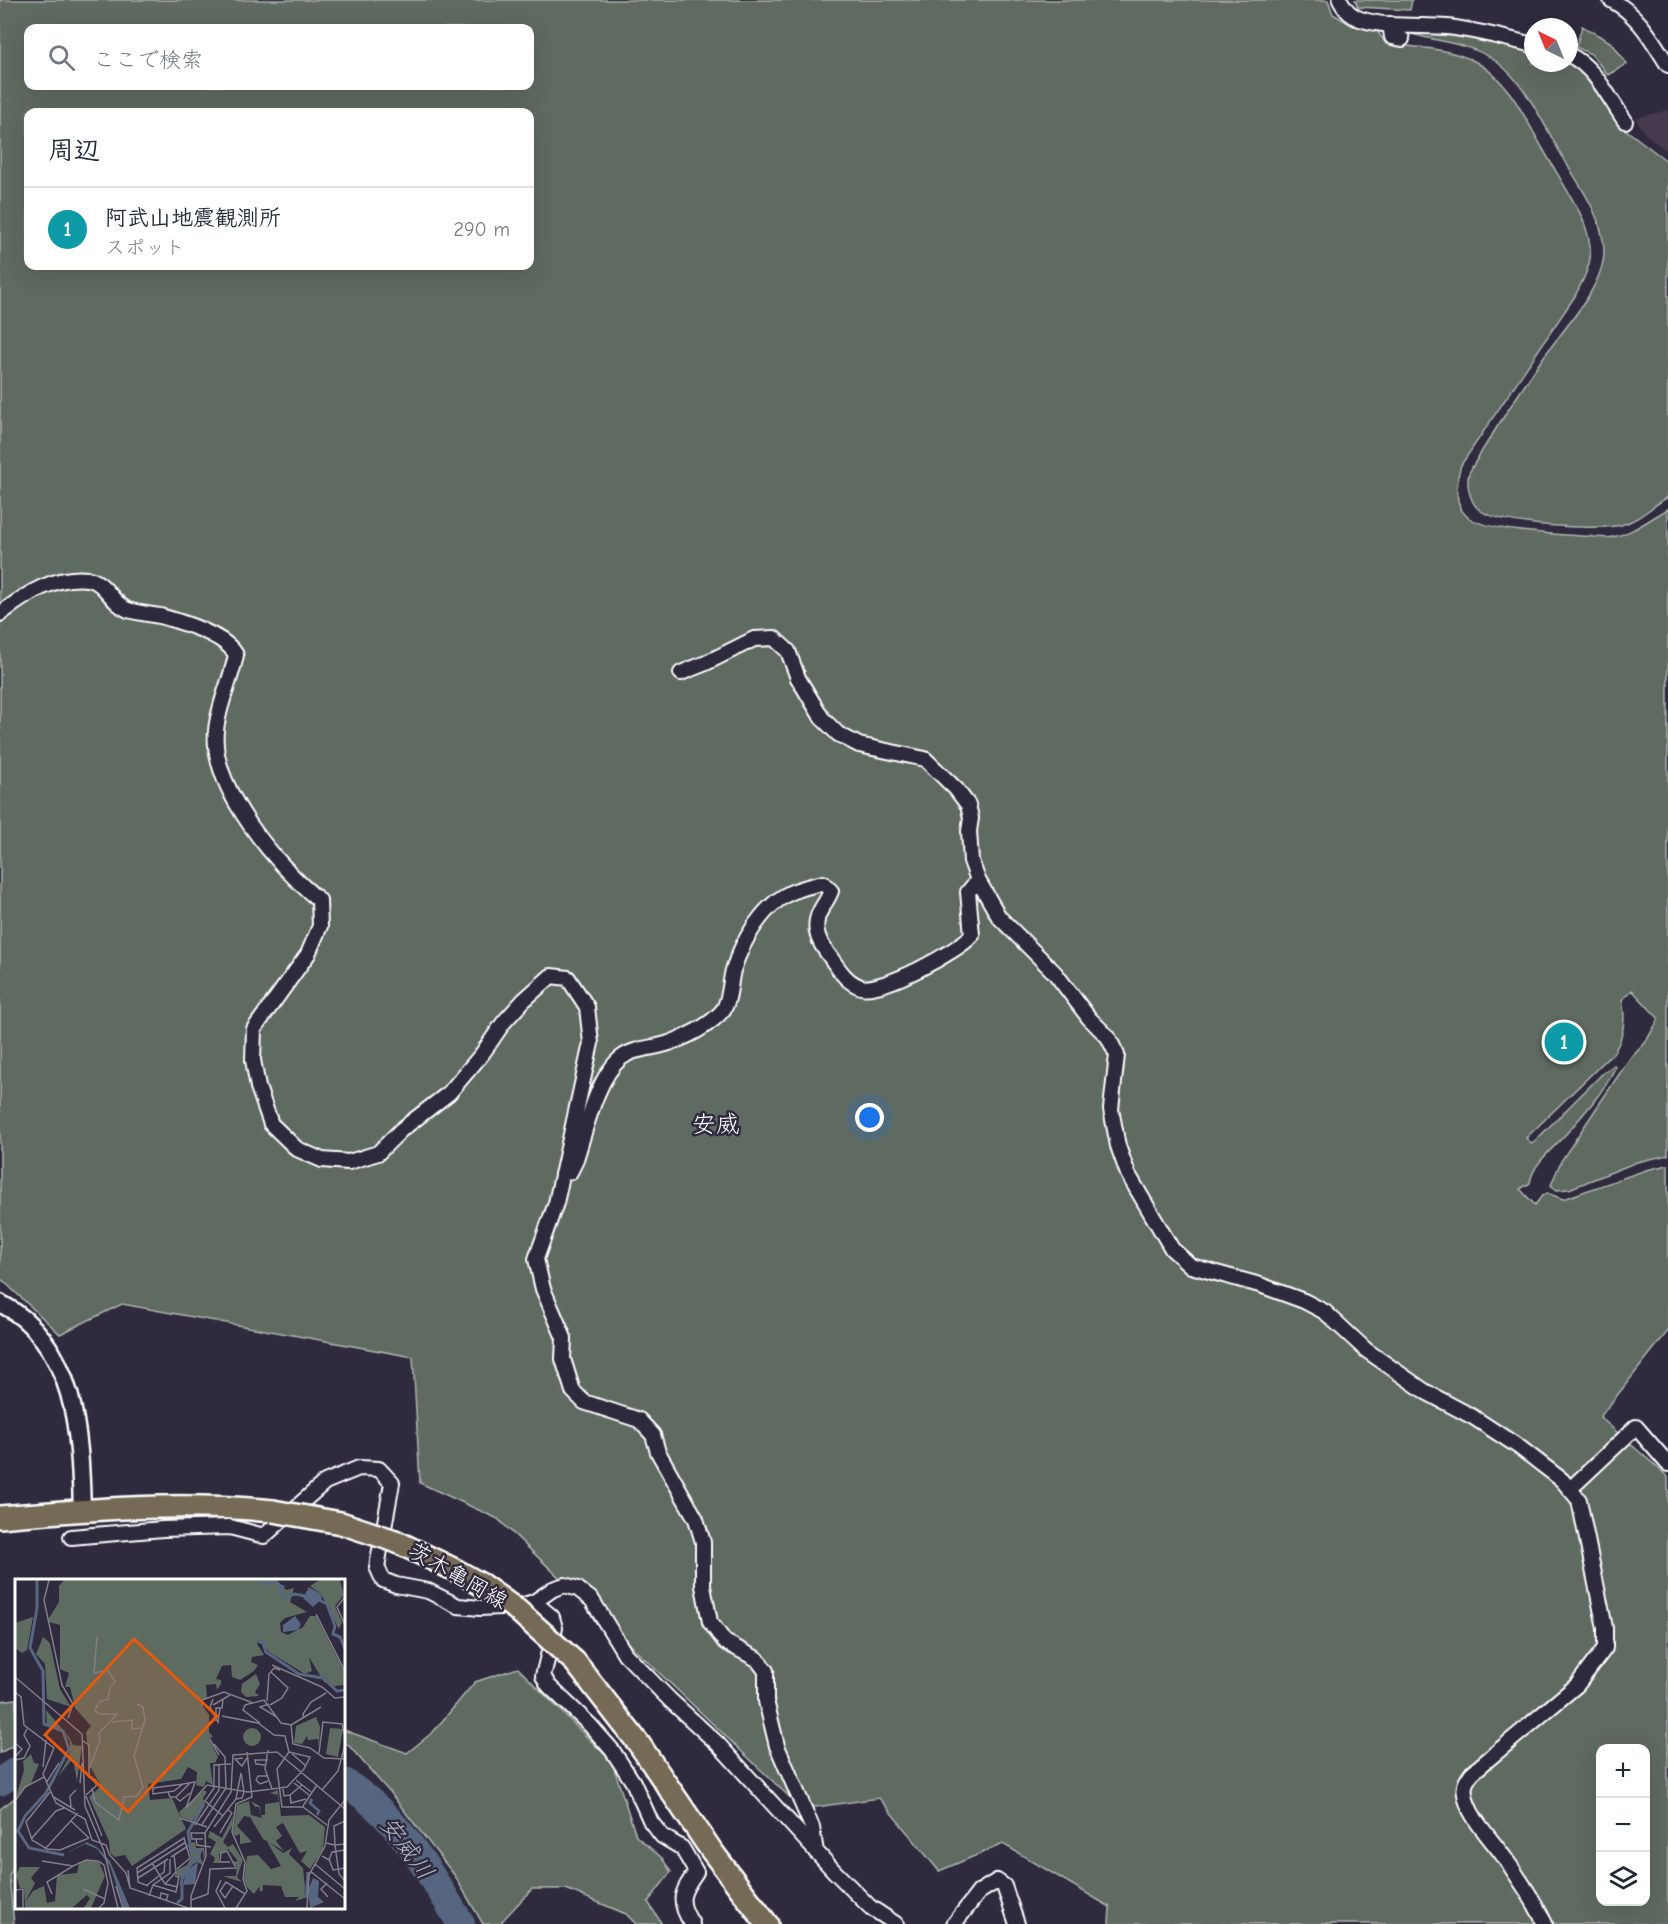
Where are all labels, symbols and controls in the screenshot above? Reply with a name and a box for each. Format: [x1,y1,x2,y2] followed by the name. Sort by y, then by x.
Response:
[1524,18,1578,72] north arrow
[24,24,534,90] search box
[45,41,78,74] icon: search
[93,47,203,73] text: ここで検索
[48,136,100,166] text: 周辺
[105,205,281,231] text: 阿武山地震観測所
[64,218,71,241] text: 1
[454,218,510,241] text: 290 m
[105,236,185,259] text: スポット
[1544,1020,1584,1064] pin: 1
[855,1103,884,1132] your location
[692,1110,740,1138] district label: 安威
[404,1537,512,1615] street label: 茨木亀岡線
[15,1579,345,1909] inset map
[1596,1744,1650,1906] map controls
[1596,1744,1650,1798] button: +
[1596,1798,1650,1852] button: −
[374,1811,440,1885] water label: 安威川
[1596,1852,1650,1906] button: layers

